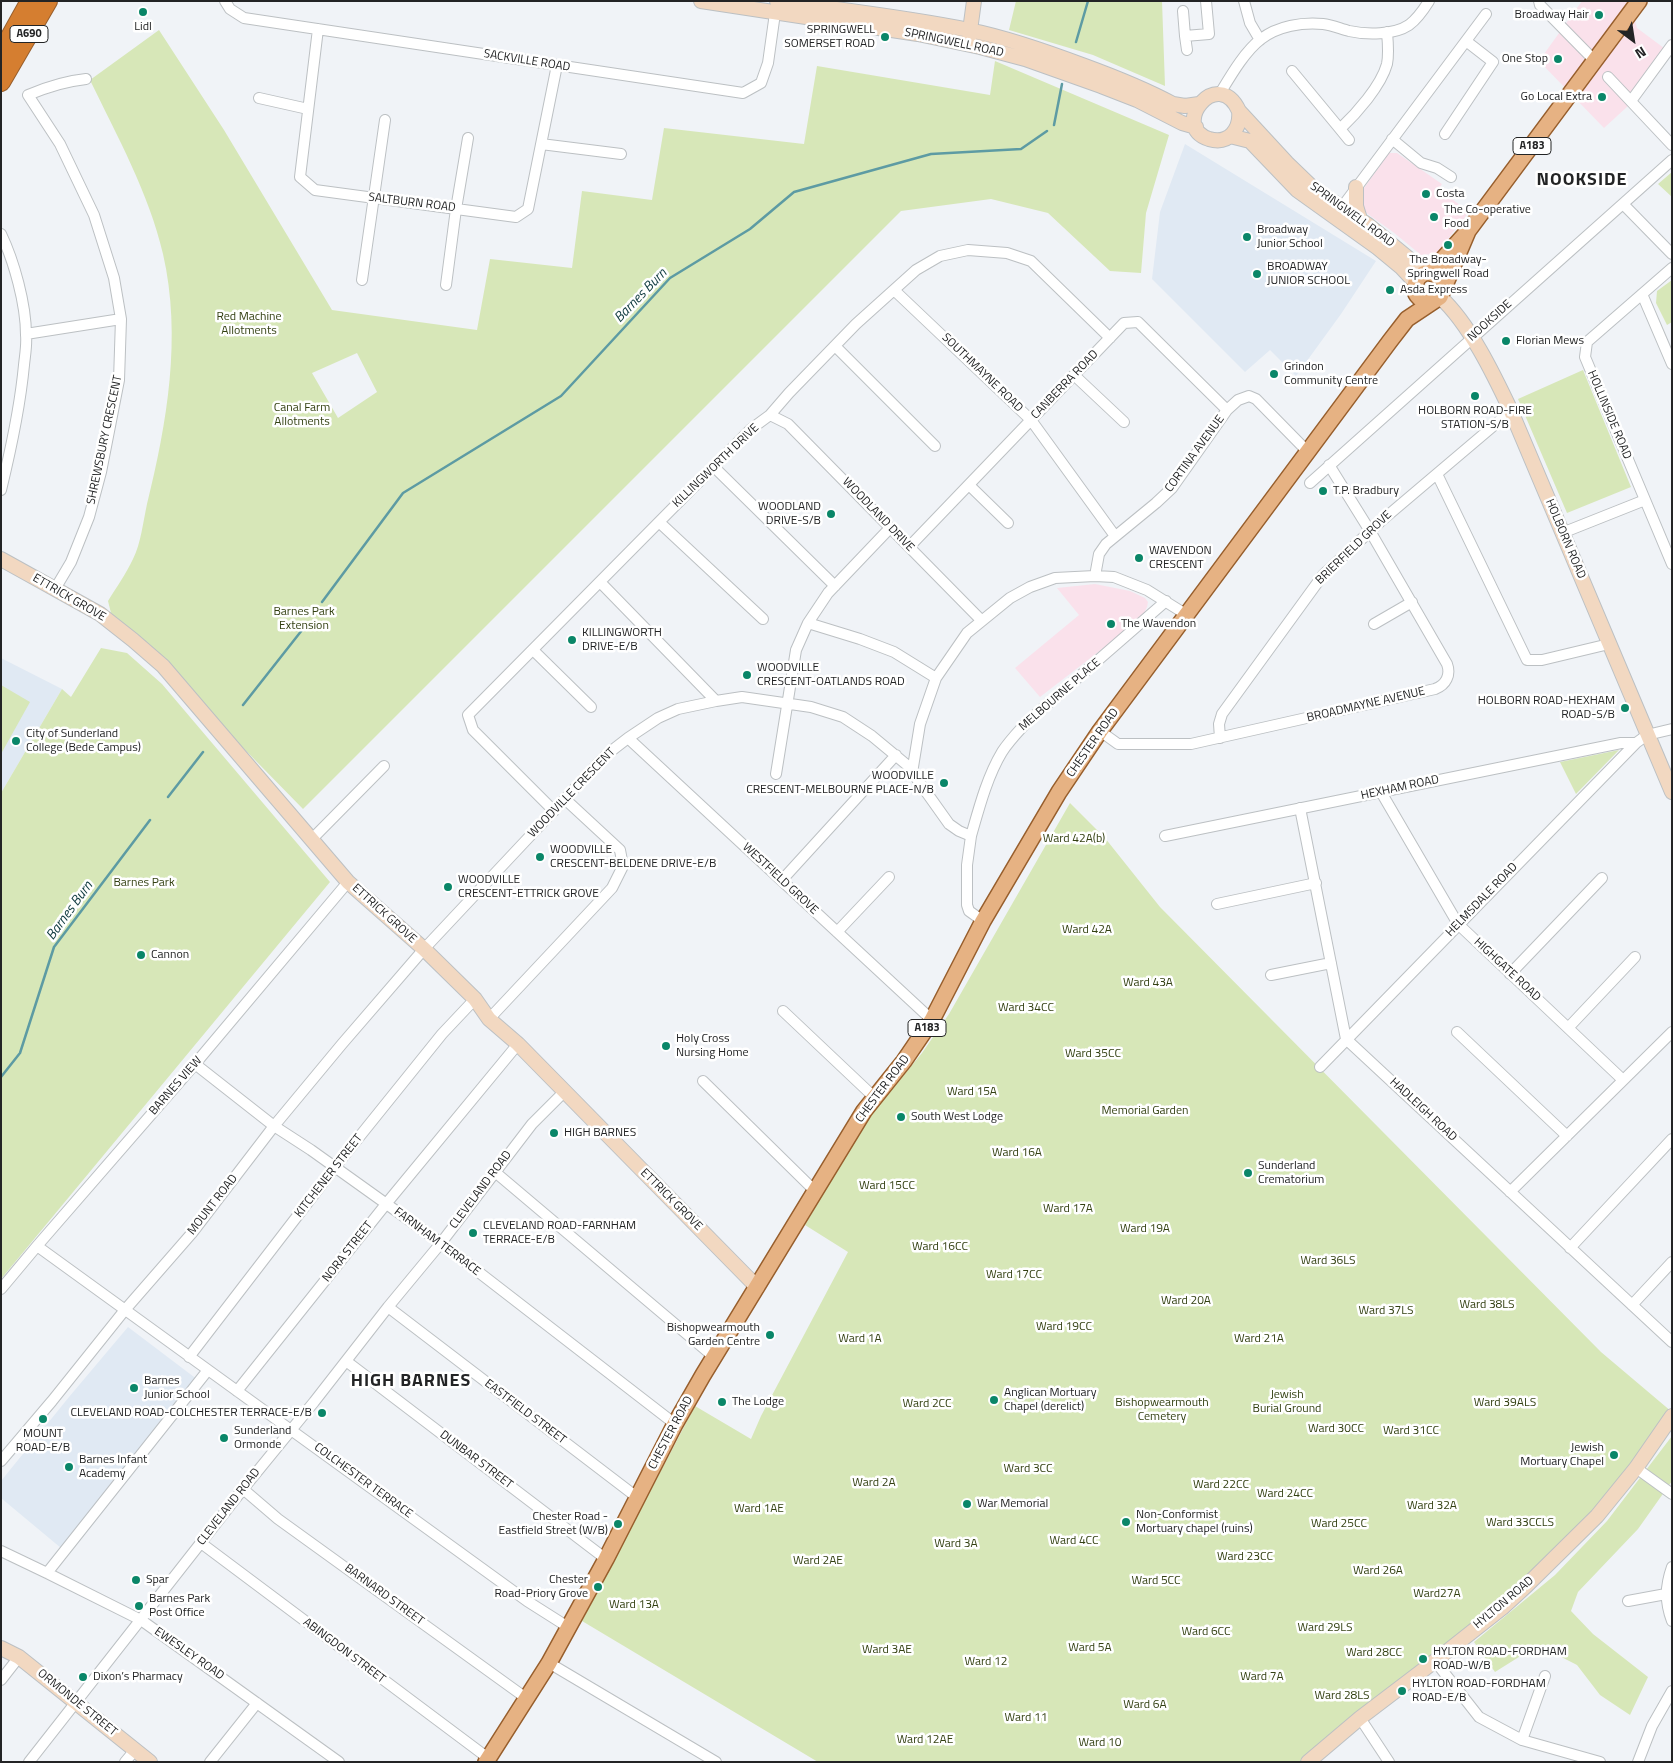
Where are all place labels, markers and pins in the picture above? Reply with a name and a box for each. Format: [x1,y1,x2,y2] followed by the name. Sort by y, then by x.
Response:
[137,6,149,18] marker: Lidl
[1515,8,1589,22] place label: Broadway Hair
[1593,9,1605,21] marker: Broadway Hair
[134,20,152,34] place label: Lidl
[784,23,875,51] place label: SPRINGWELL SOMERSET ROAD
[879,31,891,43] marker: SPRINGWELL SOMERSET ROAD
[1502,52,1548,66] place label: One Stop
[1552,53,1564,65] marker: One Stop
[1521,90,1592,104] place label: Go Local Extra
[1596,91,1608,103] marker: Go Local Extra
[1436,187,1465,201] place label: Costa
[1420,188,1432,200] marker: Costa
[1444,203,1531,231] place label: The Co-operative Food
[1428,211,1440,223] marker: The Co-operative Food
[1257,223,1323,251] place label: Broadway Junior School
[1241,231,1253,243] marker: Broadway Junior School
[1442,239,1454,251] marker: The Broadway- Springwell Road
[1407,253,1489,281] place label: The Broadway- Springwell Road
[1267,260,1350,288] place label: BROADWAY JUNIOR SCHOOL
[1251,268,1263,280] marker: BROADWAY JUNIOR SCHOOL
[1400,283,1467,297] place label: Asda Express
[1384,284,1396,296] marker: Asda Express
[1516,334,1584,348] place label: Florian Mews
[1500,335,1512,347] marker: Florian Mews
[1284,360,1378,388] place label: Grindon Community Centre
[1268,368,1280,380] marker: Grindon Community Centre
[1469,390,1481,402] marker: HOLBORN ROAD-FIRE STATION-S/B
[1418,404,1532,432] place label: HOLBORN ROAD-FIRE STATION-S/B
[1333,484,1399,498] place label: T.P. Bradbury
[1317,485,1329,497] marker: T.P. Bradbury
[758,500,821,528] place label: WOODLAND DRIVE-S/B
[825,508,837,520] marker: WOODLAND DRIVE-S/B
[1149,544,1212,572] place label: WAVENDON CRESCENT
[1133,552,1145,564] marker: WAVENDON CRESCENT
[1121,617,1196,631] place label: The Wavendon
[1105,618,1117,630] marker: The Wavendon
[582,626,662,654] place label: KILLINGWORTH DRIVE-E/B
[566,634,578,646] marker: KILLINGWORTH DRIVE-E/B
[757,661,905,689] place label: WOODVILLE CRESCENT-OATLANDS ROAD
[741,669,753,681] marker: WOODVILLE CRESCENT-OATLANDS ROAD
[1478,694,1615,722] place label: HOLBORN ROAD-HEXHAM ROAD-S/B
[1619,702,1631,714] marker: HOLBORN ROAD-HEXHAM ROAD-S/B
[26,727,141,755] place label: City of Sunderland College (Bede Campus)
[10,735,22,747] marker: City of Sunderland College (Bede Campus)
[746,769,934,797] place label: WOODVILLE CRESCENT-MELBOURNE PLACE-N/B
[938,777,950,789] marker: WOODVILLE CRESCENT-MELBOURNE PLACE-N/B
[550,843,716,871] place label: WOODVILLE CRESCENT-BELDENE DRIVE-E/B
[534,851,546,863] marker: WOODVILLE CRESCENT-BELDENE DRIVE-E/B
[458,873,599,901] place label: WOODVILLE CRESCENT-ETTRICK GROVE
[442,881,454,893] marker: WOODVILLE CRESCENT-ETTRICK GROVE
[151,948,189,962] place label: Cannon
[135,949,147,961] marker: Cannon
[676,1032,749,1060] place label: Holy Cross Nursing Home
[660,1040,672,1052] marker: Holy Cross Nursing Home
[911,1110,1003,1124] place label: South West Lodge
[895,1111,907,1123] marker: South West Lodge
[564,1126,636,1140] place label: HIGH BARNES
[548,1127,560,1139] marker: HIGH BARNES
[1258,1159,1324,1187] place label: Sunderland Crematorium
[1242,1167,1254,1179] marker: Sunderland Crematorium
[483,1219,636,1247] place label: CLEVELAND ROAD-FARNHAM TERRACE-E/B
[467,1227,479,1239] marker: CLEVELAND ROAD-FARNHAM TERRACE-E/B
[667,1321,760,1349] place label: Bishopwearmouth Garden Centre
[764,1329,776,1341] marker: Bishopwearmouth Garden Centre
[144,1374,210,1402] place label: Barnes Junior School
[128,1382,140,1394] marker: Barnes Junior School
[1004,1386,1097,1414] place label: Anglican Mortuary Chapel (derelict)
[988,1394,1000,1406] marker: Anglican Mortuary Chapel (derelict)
[732,1395,784,1409] place label: The Lodge
[716,1396,728,1408] marker: The Lodge
[70,1406,312,1420] place label: CLEVELAND ROAD-COLCHESTER TERRACE-E/B
[316,1407,328,1419] marker: CLEVELAND ROAD-COLCHESTER TERRACE-E/B
[37,1413,49,1425] marker: MOUNT ROAD-E/B
[234,1424,291,1452] place label: Sunderland Ormonde
[16,1427,70,1455] place label: MOUNT ROAD-E/B
[218,1432,230,1444] marker: Sunderland Ormonde
[1520,1441,1604,1469] place label: Jewish Mortuary Chapel
[1608,1449,1620,1461] marker: Jewish Mortuary Chapel
[79,1453,147,1481] place label: Barnes Infant Academy
[63,1461,75,1473] marker: Barnes Infant Academy
[977,1497,1048,1511] place label: War Memorial
[961,1498,973,1510] marker: War Memorial
[1136,1508,1253,1536] place label: Non-Conformist Mortuary chapel (ruins)
[499,1510,608,1538] place label: Chester Road - Eastfield Street (W/B)
[1120,1516,1132,1528] marker: Non-Conformist Mortuary chapel (ruins)
[612,1518,624,1530] marker: Chester Road - Eastfield Street (W/B)
[146,1573,169,1587] place label: Spar
[495,1573,588,1601] place label: Chester Road-Priory Grove
[130,1574,142,1586] marker: Spar
[592,1581,604,1593] marker: Chester Road-Priory Grove
[149,1592,210,1620] place label: Barnes Park Post Office
[133,1600,145,1612] marker: Barnes Park Post Office
[1433,1645,1567,1673] place label: HYLTON ROAD-FORDHAM ROAD-W/B
[1417,1653,1429,1665] marker: HYLTON ROAD-FORDHAM ROAD-W/B
[93,1670,183,1684] place label: Dixon’s Pharmacy
[77,1671,89,1683] marker: Dixon’s Pharmacy
[1412,1677,1546,1705] place label: HYLTON ROAD-FORDHAM ROAD-E/B
[1396,1685,1408,1697] marker: HYLTON ROAD-FORDHAM ROAD-E/B

